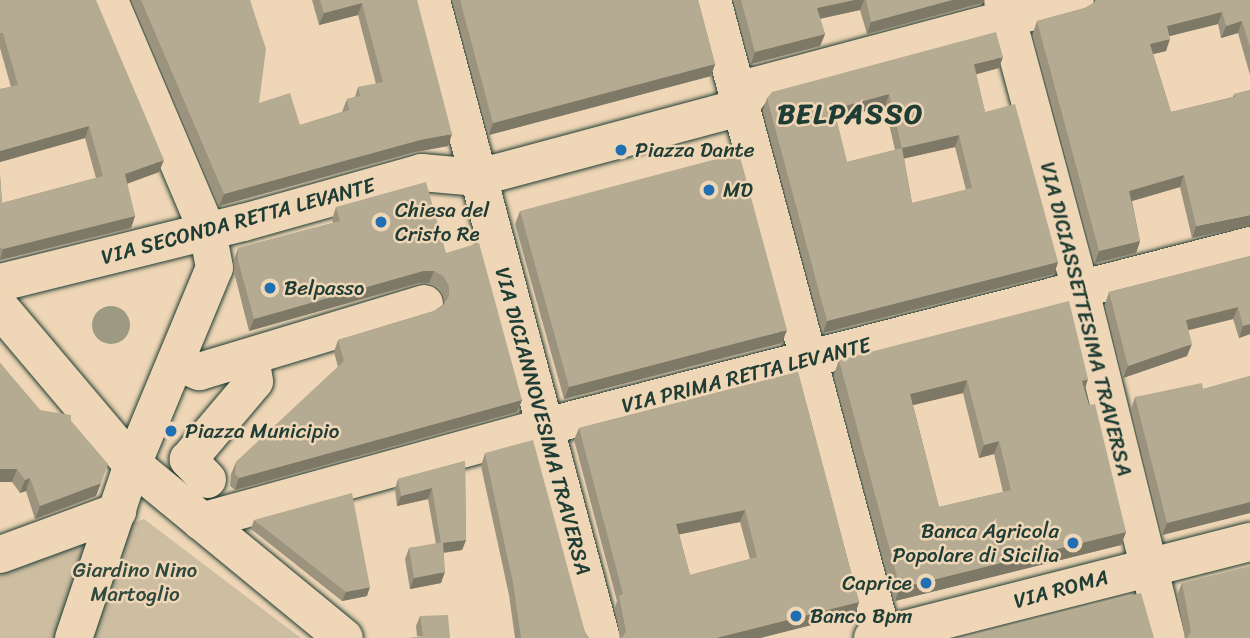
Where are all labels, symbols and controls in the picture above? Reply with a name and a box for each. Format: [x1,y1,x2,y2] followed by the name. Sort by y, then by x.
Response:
[778,97,924,131] district label: BELPASSO
[635,137,754,163] place label: Piazza Dante
[613,142,629,158] marker: Piazza Dante
[1035,160,1137,478] street label: VIA DICIASSETTESIMA TRAVERSA
[97,172,379,270] street label: VIA SECONDA RETTA LEVANTE
[723,177,753,203] place label: MD
[701,182,717,198] marker: MD
[395,197,489,247] place label: Chiesa del Cristo Re
[373,214,389,230] marker: Chiesa del Cristo Re
[490,265,596,577] street label: VIA DICIANNOVESIMA TRAVERSA
[284,275,364,301] place label: Belpasso
[262,280,278,296] marker: Belpasso
[618,332,874,418] street label: VIA PRIMA RETTA LEVANTE
[185,418,339,444] place label: Piazza Municipio
[163,423,179,439] marker: Piazza Municipio
[893,518,1059,568] place label: Banca Agricola Popolare di Sicilia
[1065,535,1081,551] marker: Banca Agricola Popolare di Sicilia
[73,557,197,607] park label: Giardino Nino Martoglio
[1010,564,1112,614] street label: VIA ROMA
[842,570,912,596] place label: Caprice
[918,575,934,591] marker: Caprice
[810,603,912,629] place label: Banco Bpm
[788,608,804,624] marker: Banco Bpm

